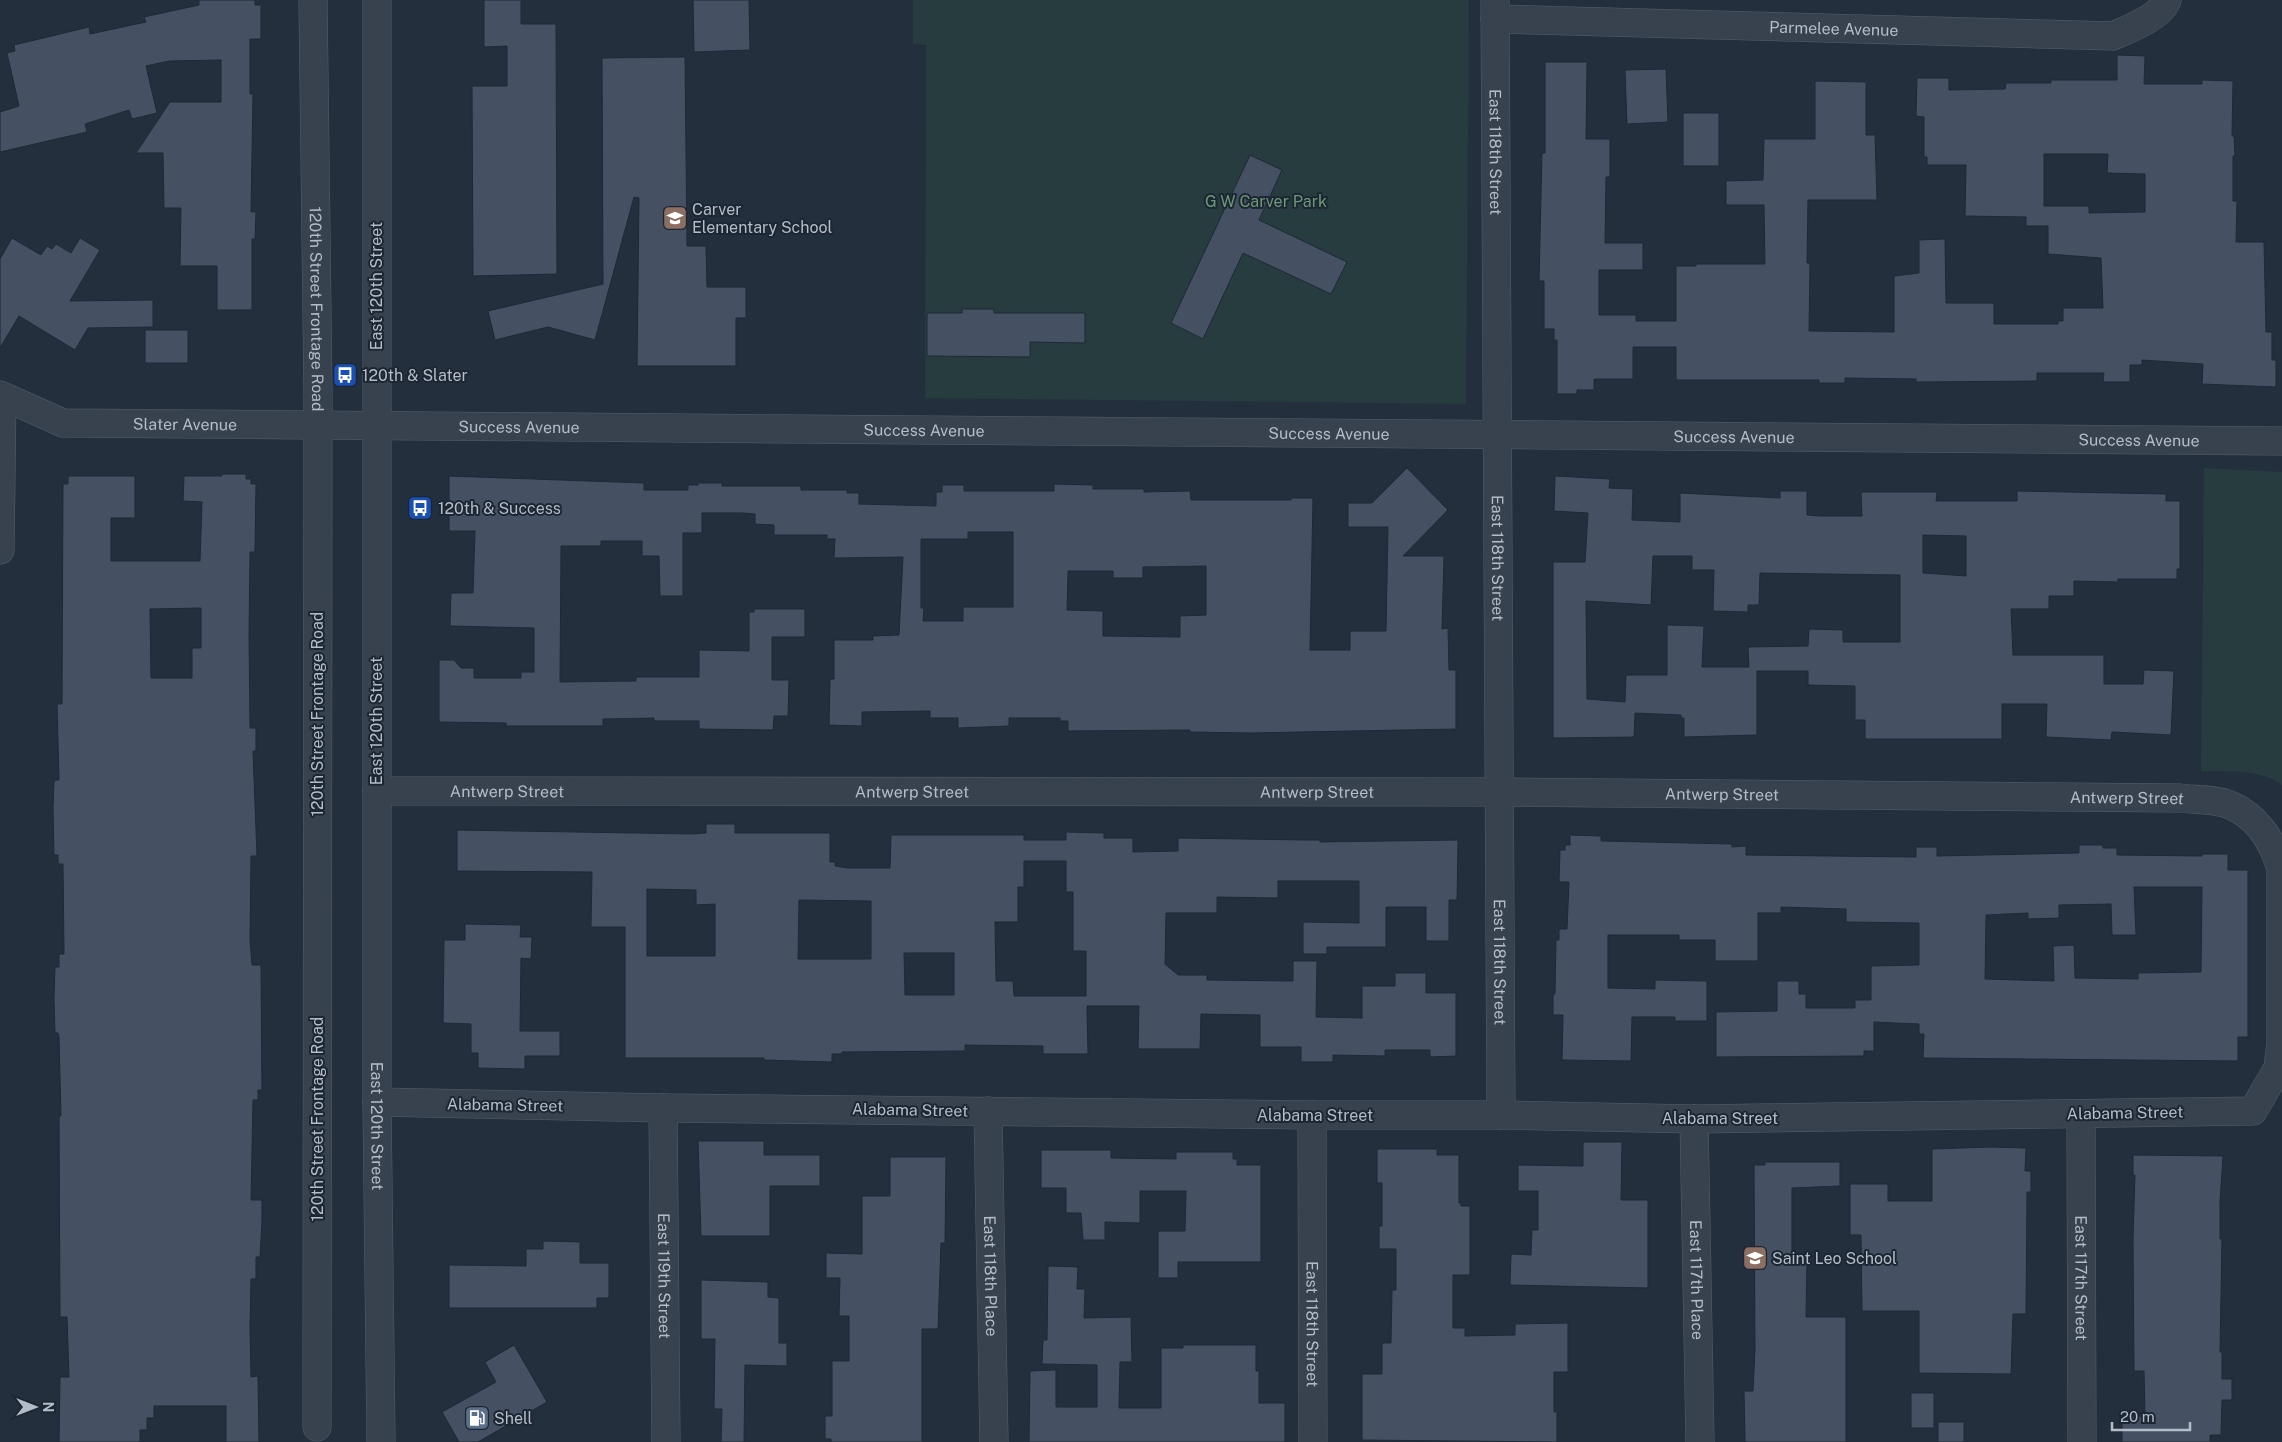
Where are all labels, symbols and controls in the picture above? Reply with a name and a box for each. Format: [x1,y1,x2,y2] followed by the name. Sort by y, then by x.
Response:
[1769,17,1899,40] street label: Parmelee Avenue
[1486,89,1506,215] street label: East 118th Street
[1205,192,1327,211] park label: G W Carver Park
[692,200,833,237] place label: Carver Elementary School
[662,205,688,231] school or university icon: Carver Elementary School
[306,206,328,411] street label: 120th Street Frontage Road
[367,222,386,350] street label: East 120th Street
[332,362,358,388] bus stop icon: 120th & Slater
[362,366,468,385] place label: 120th & Slater
[133,414,237,434] street label: Slater Avenue
[458,417,580,437] street label: Success Avenue
[863,420,985,440] street label: Success Avenue
[1268,423,1390,443] street label: Success Avenue
[1673,427,1795,447] street label: Success Avenue
[2078,430,2200,450] street label: Success Avenue
[407,495,433,521] bus stop icon: 120th & Success
[1488,495,1508,621] street label: East 118th Street
[438,499,561,518] place label: 120th & Success
[308,612,327,816] street label: 120th Street Frontage Road
[367,657,386,785] street label: East 120th Street
[450,782,564,801] street label: Antwerp Street
[855,782,969,801] street label: Antwerp Street
[1260,782,1374,801] street label: Antwerp Street
[1665,784,1779,804] street label: Antwerp Street
[2070,788,2185,808] street label: Antwerp Street
[1490,899,1510,1025] street label: East 118th Street
[308,1017,327,1221] street label: 120th Street Frontage Road
[368,1062,388,1190] street label: East 120th Street
[447,1094,563,1116] street label: Alabama Street
[852,1099,968,1121] street label: Alabama Street
[2067,1102,2183,1124] street label: Alabama Street
[1257,1106,1373,1125] street label: Alabama Street
[1662,1109,1778,1128] street label: Alabama Street
[654,1213,675,1339] street label: East 119th Street
[980,1215,1002,1337] street label: East 118th Place
[2072,1215,2091,1341] street label: East 117th Street
[1686,1220,1708,1340] street label: East 117th Place
[1742,1245,1768,1271] school or university icon: Saint Leo School
[1772,1249,1897,1268] place label: Saint Leo School
[1303,1261,1322,1387] street label: East 118th Street
[10,1382,60,1432] north arrow
[2112,1400,2190,1432] scale bar
[40,1402,56,1412] text: N
[464,1405,490,1431] fuel station icon: Shell
[2120,1408,2155,1425] text: 20 m
[494,1409,533,1428] place label: Shell

